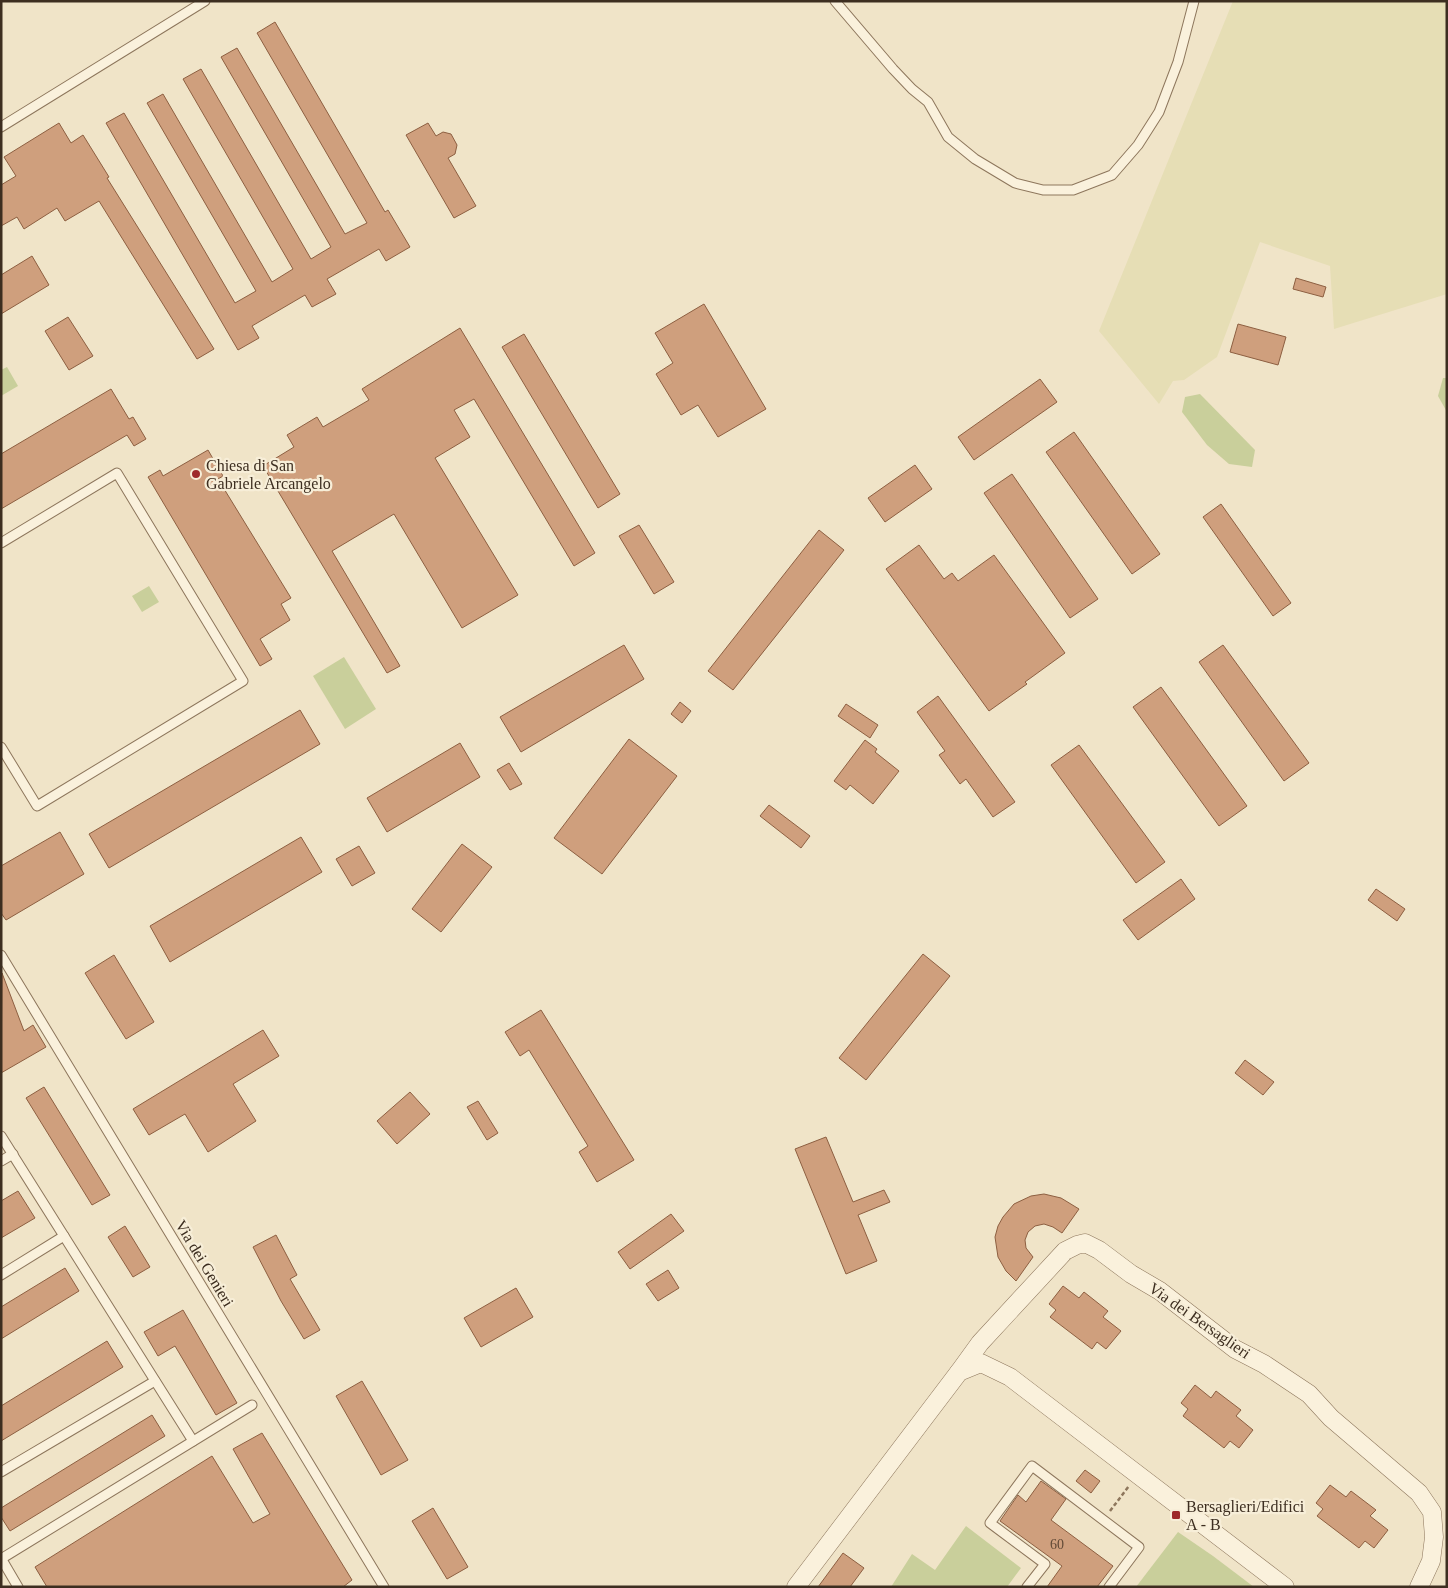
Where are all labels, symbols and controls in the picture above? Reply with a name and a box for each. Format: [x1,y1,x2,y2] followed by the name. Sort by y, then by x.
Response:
[206,457,331,493] place label: Chiesa di San Gabriele Arcangelo
[190,468,202,480] marker: Chiesa di San Gabriele Arcangelo
[172,1217,237,1310] street label: Via dei Genieri
[1145,1279,1254,1363] street label: Via dei Bersaglieri
[1186,1498,1305,1533] place label: Bersaglieri/Edifici A - B
[1170,1509,1182,1521] marker: Bersaglieri/Edifici A - B
[1050,1537,1064,1552] house number: 60

